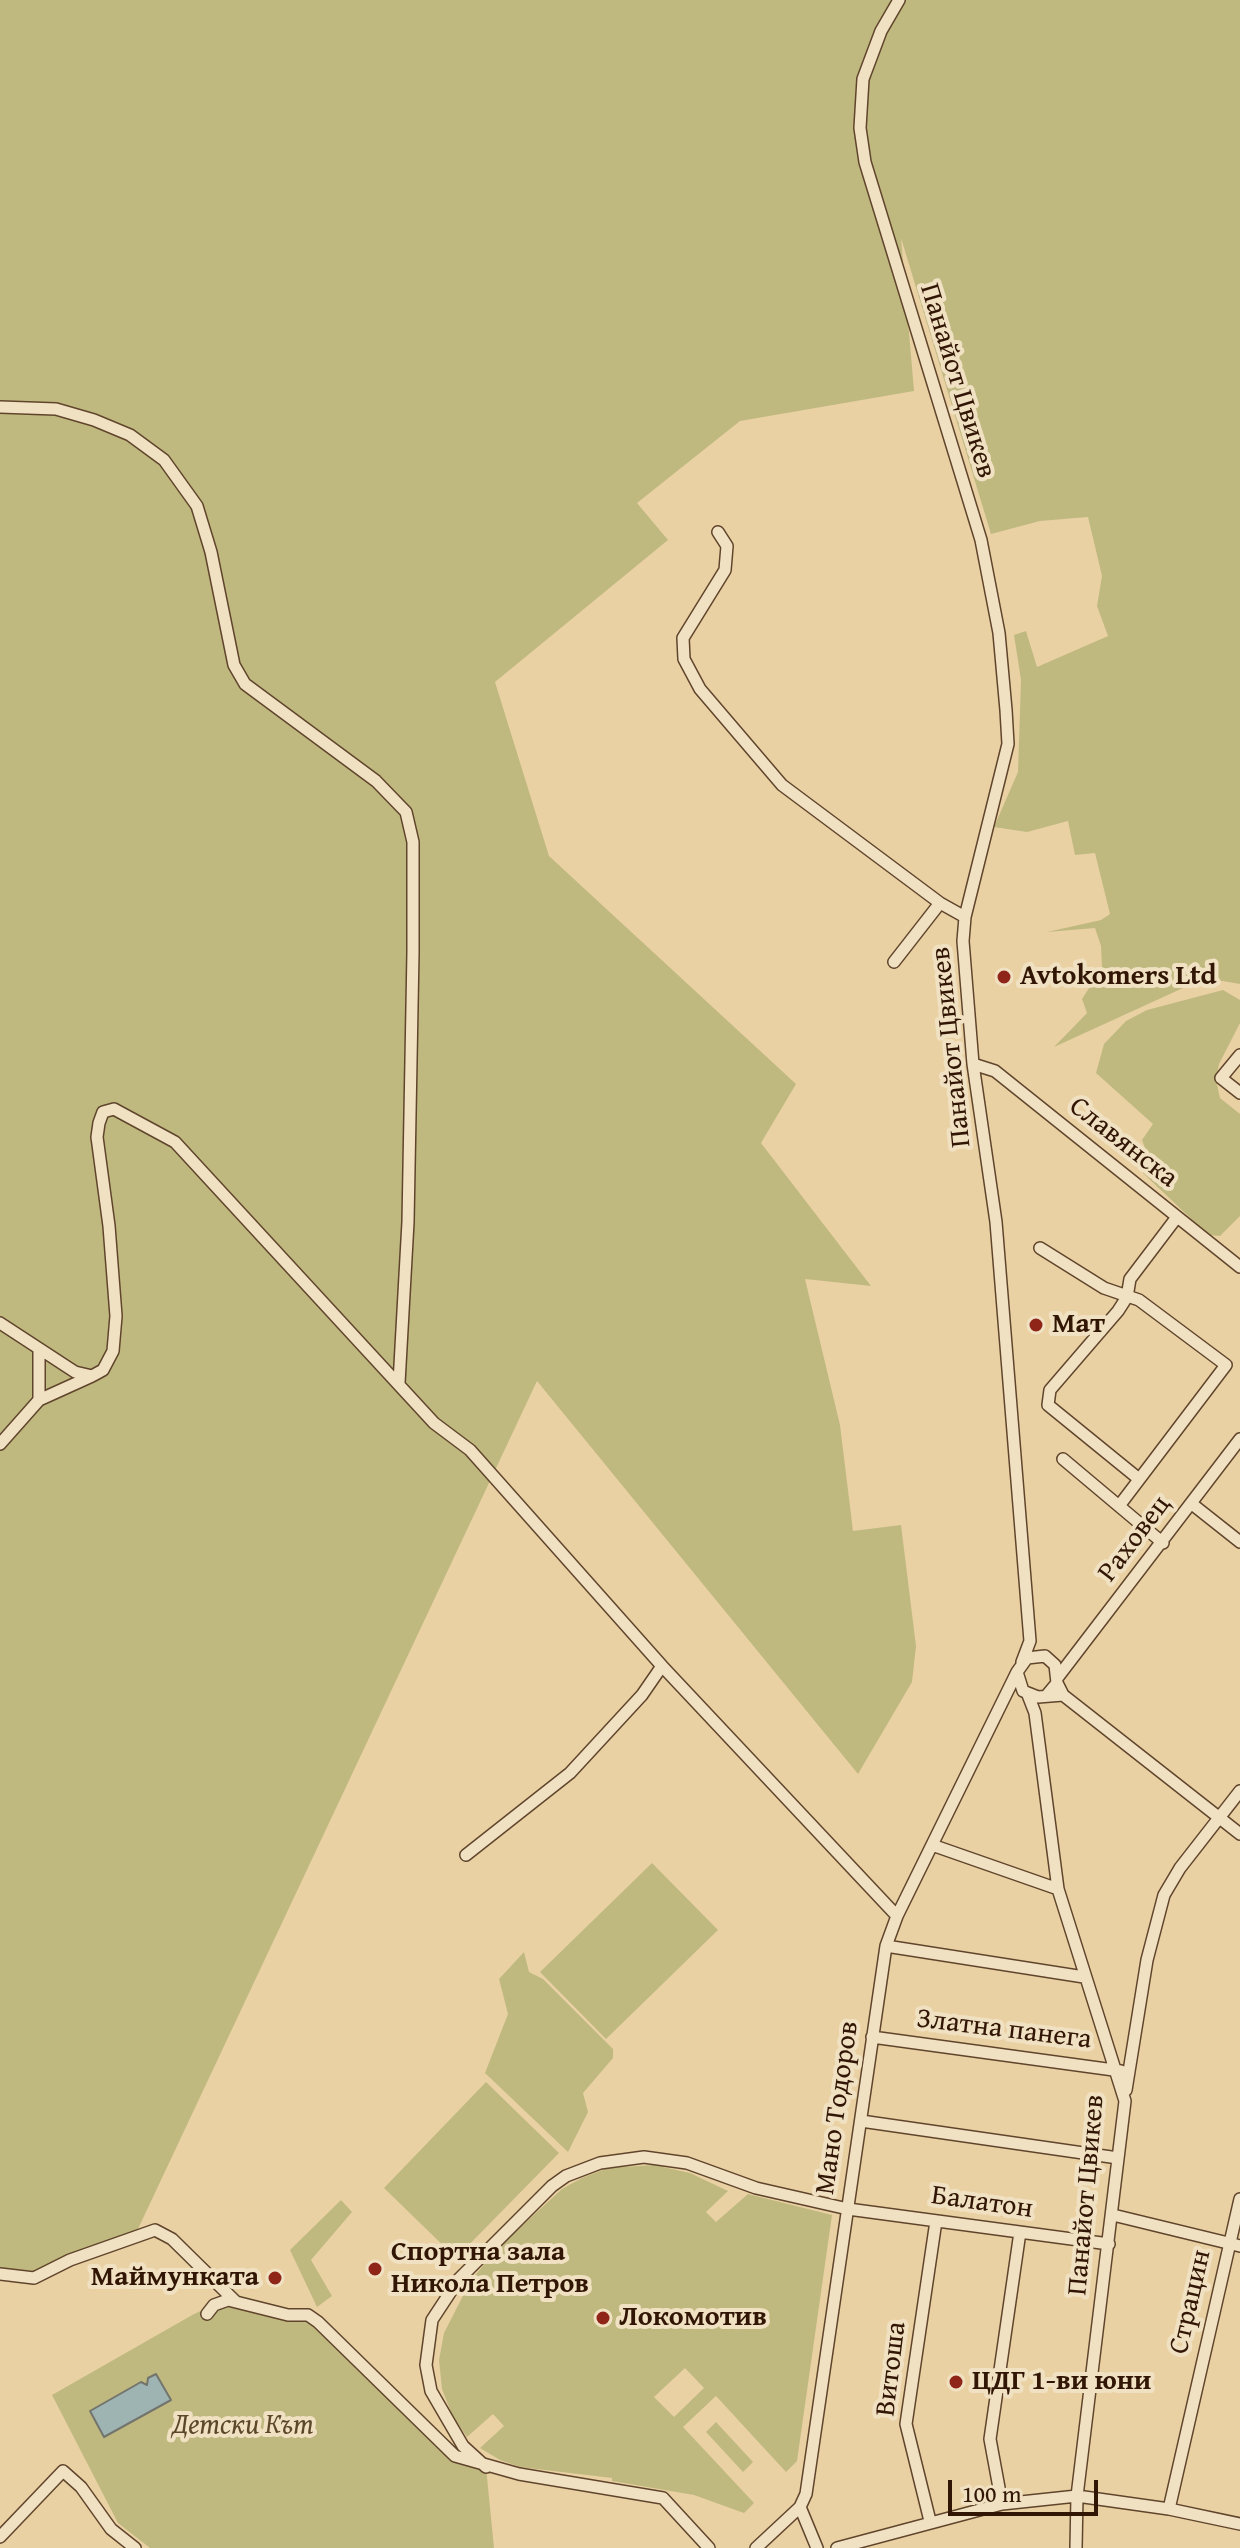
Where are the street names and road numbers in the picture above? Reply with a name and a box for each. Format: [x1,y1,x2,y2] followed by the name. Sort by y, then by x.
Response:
[911,280,1003,482] street label: Панайот Цвикев
[925,945,979,1149] street label: Панайот Цвикев
[1062,1090,1184,1196] street label: Славянска
[1092,1489,1178,1589] street label: Раховец
[915,2003,1093,2057] street label: Златна панега
[809,2019,867,2197] street label: Мано Тодоров
[1061,2093,1113,2297] street label: Панайот Цвикев
[929,2179,1035,2227] street label: Балатон
[1163,2247,1219,2357] street label: Страцин
[870,2320,914,2418] street label: Витоша

